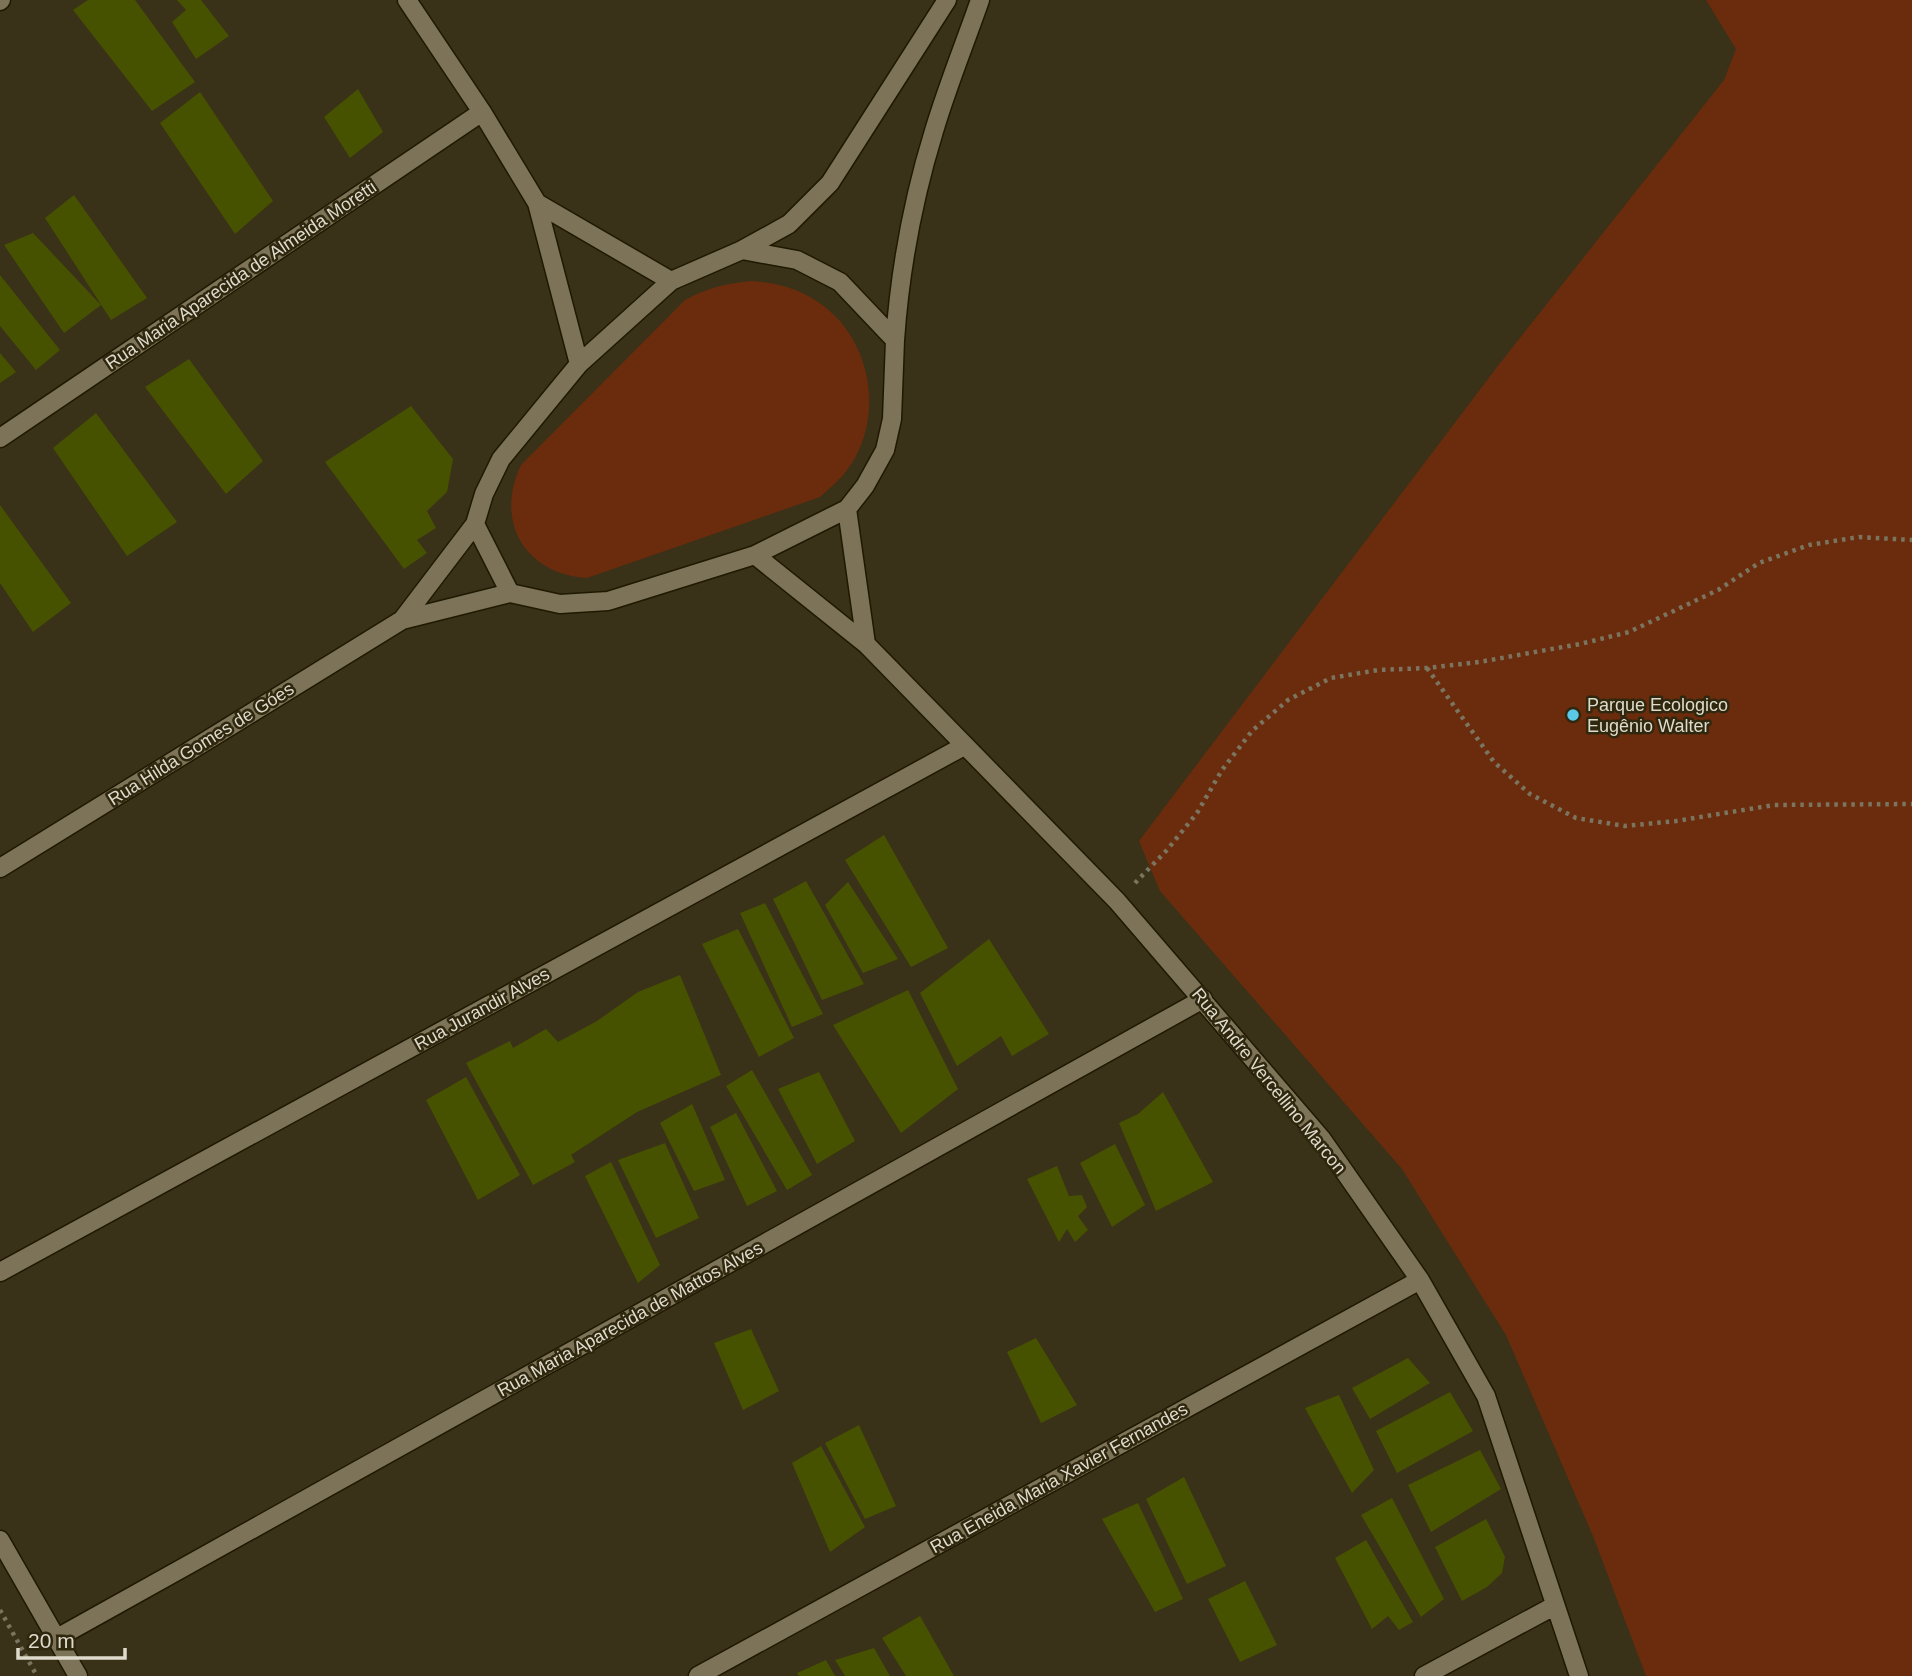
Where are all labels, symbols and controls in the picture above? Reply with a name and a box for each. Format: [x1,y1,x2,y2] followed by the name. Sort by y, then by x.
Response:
[102,177,380,373] street label: Rua Maria Aparecida de Almeida Moretti
[104,679,298,809] street label: Rua Hilda Gomes de Góes
[1587,695,1728,736] place label: Parque Ecologico Eugênio Walter
[1565,707,1581,723] marker: Parque Ecologico Eugênio Walter
[411,964,553,1054] street label: Rua Jurandir Alves
[1188,984,1350,1178] street label: Rua Andre Vercellino Marcon
[494,1237,766,1401] street label: Rua Maria Aparecida de Mattos Alves
[927,1399,1191,1557] street label: Rua Eneida Maria Xavier Fernandes
[18,1616,124,1660] scale bar
[28,1629,75,1652] text: 20 m

